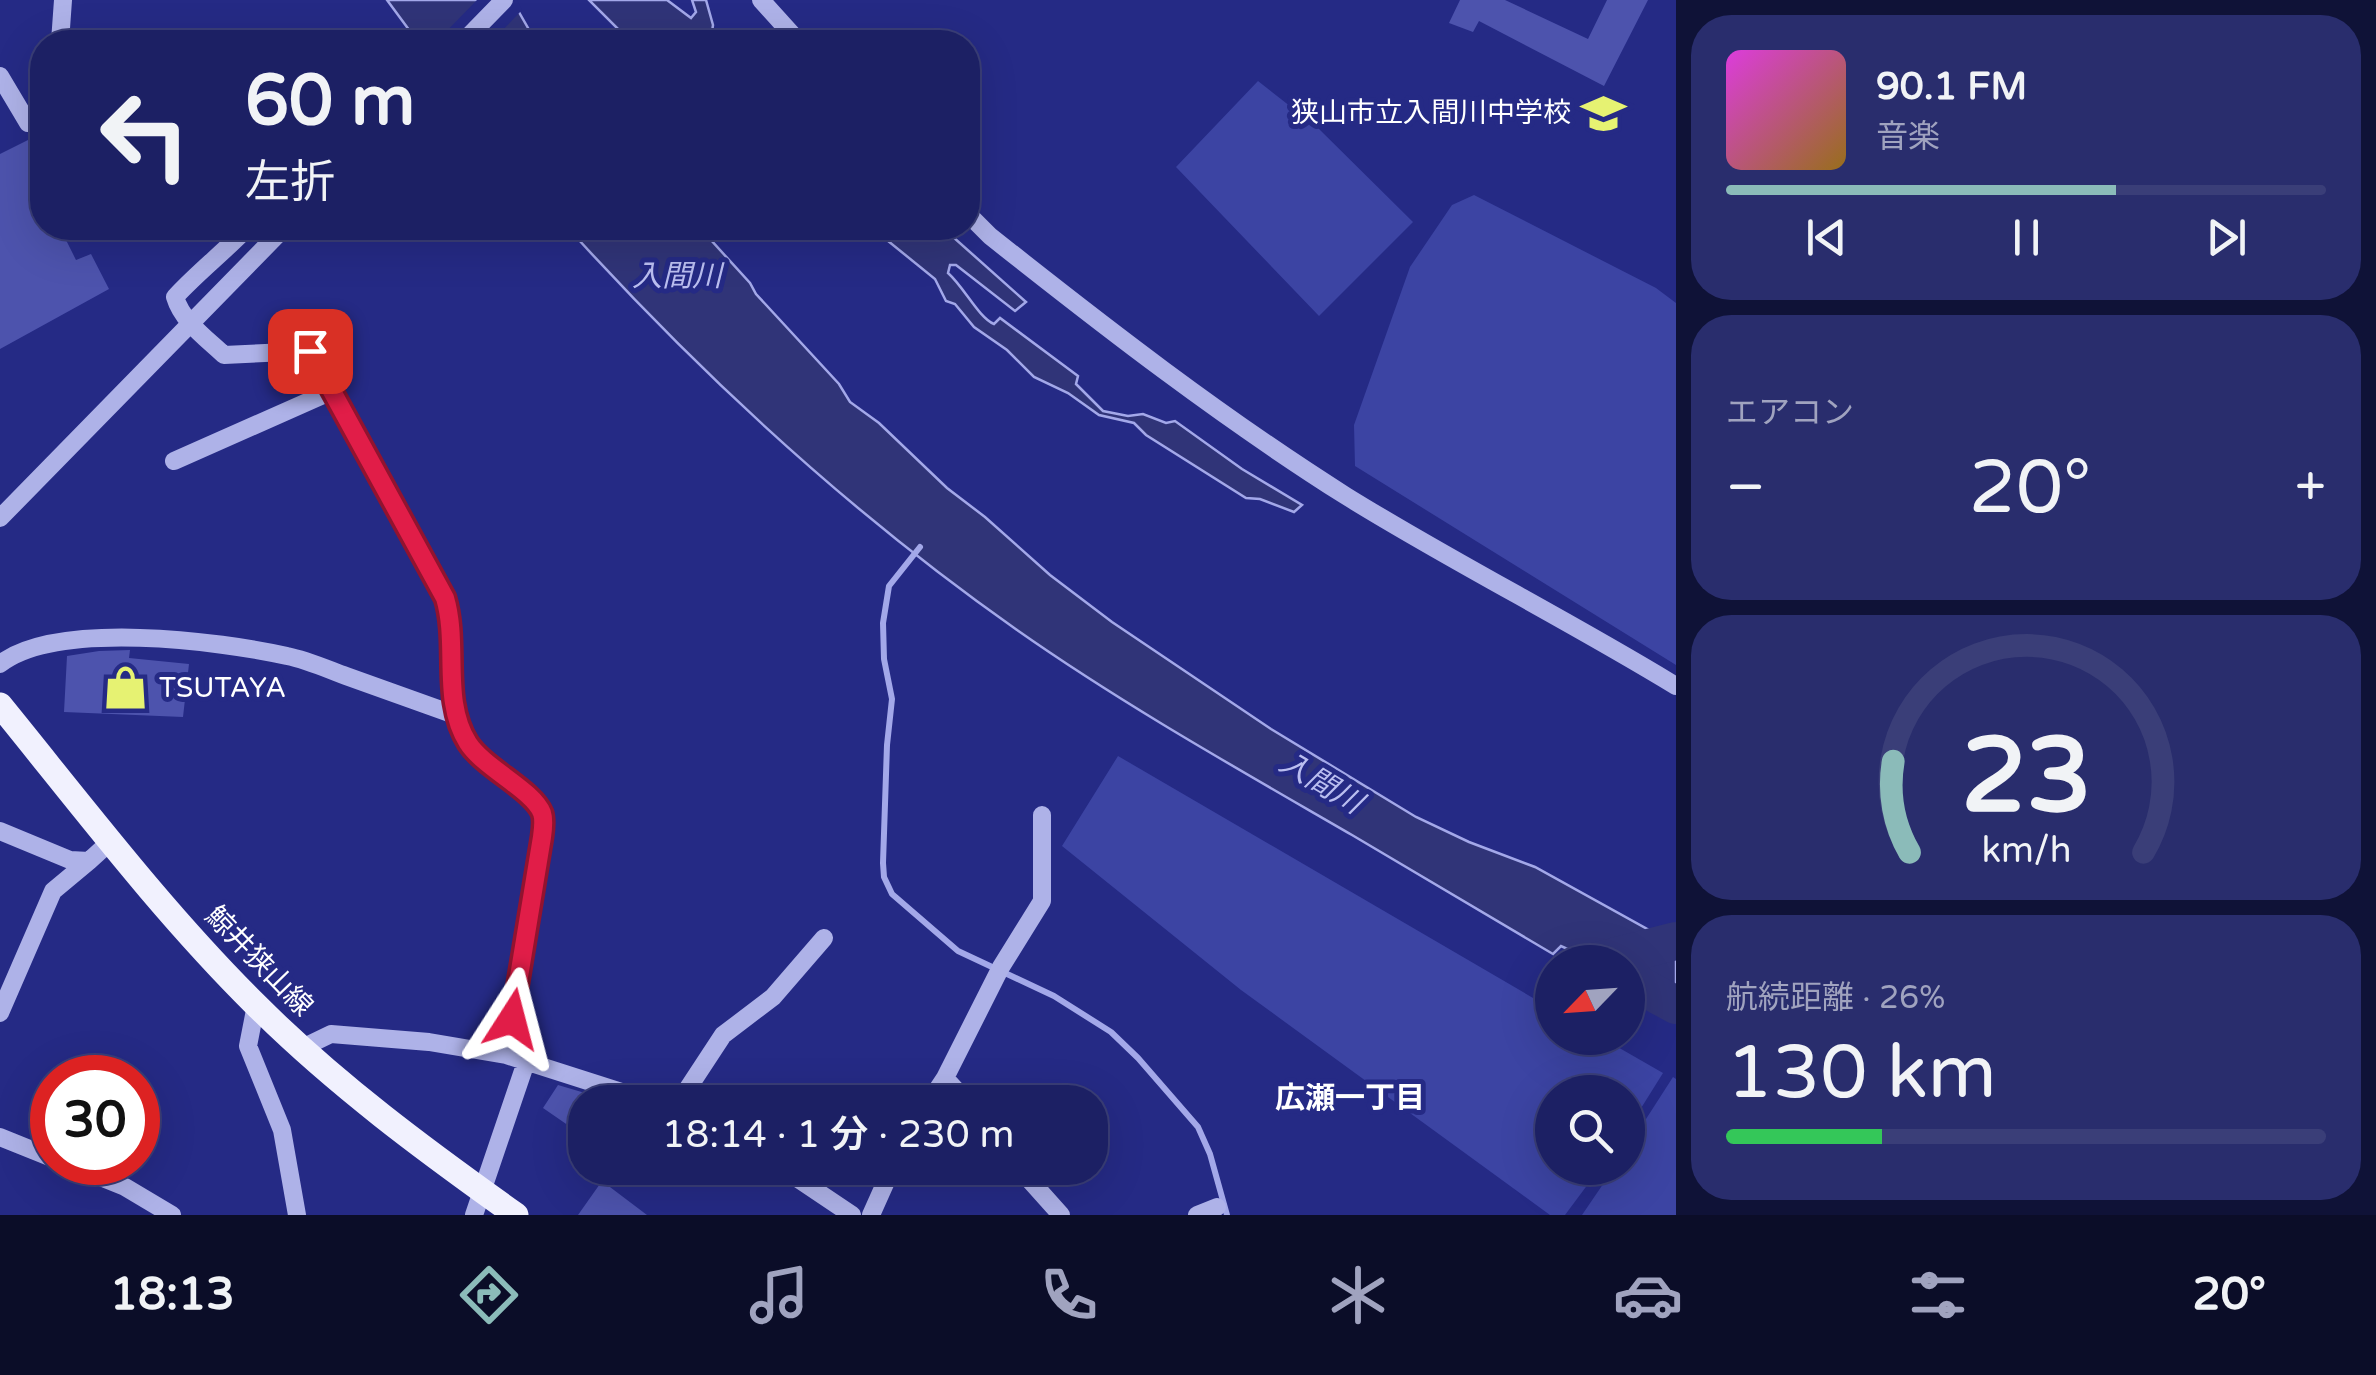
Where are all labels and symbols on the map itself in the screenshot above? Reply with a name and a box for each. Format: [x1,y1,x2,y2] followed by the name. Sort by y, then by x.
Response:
[1580,89,1628,137] school or university icon: 狭山市立入間川中学校
[1291,96,1571,130] place label: 狭山市立入間川中学校
[632,258,725,295] water label: 入間川
[268,309,353,394] pin
[102,664,150,712] shop icon: TSUTAYA
[159,671,286,705] place label: TSUTAYA
[1273,744,1372,824] water label: 入間川
[198,899,320,1023] street label: 鯨井狭山線
[1535,945,1645,1055] north arrow
[460,967,564,1071] position arrow
[30,1055,160,1185] speed limit sign: 30
[1275,1080,1425,1117] district label: 広瀬一丁目

